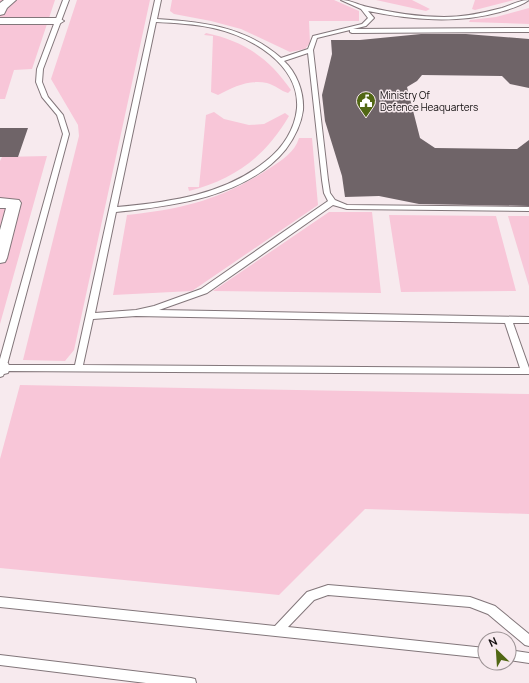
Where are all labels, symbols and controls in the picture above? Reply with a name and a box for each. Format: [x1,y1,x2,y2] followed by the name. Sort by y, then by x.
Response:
[380,88,478,114] place label: Ministry Of Defence Heaquarters
[355,90,377,118] public building icon: Ministry Of Defence Heaquarters
[477,631,517,671] north arrow
[486,633,499,650] text: N

